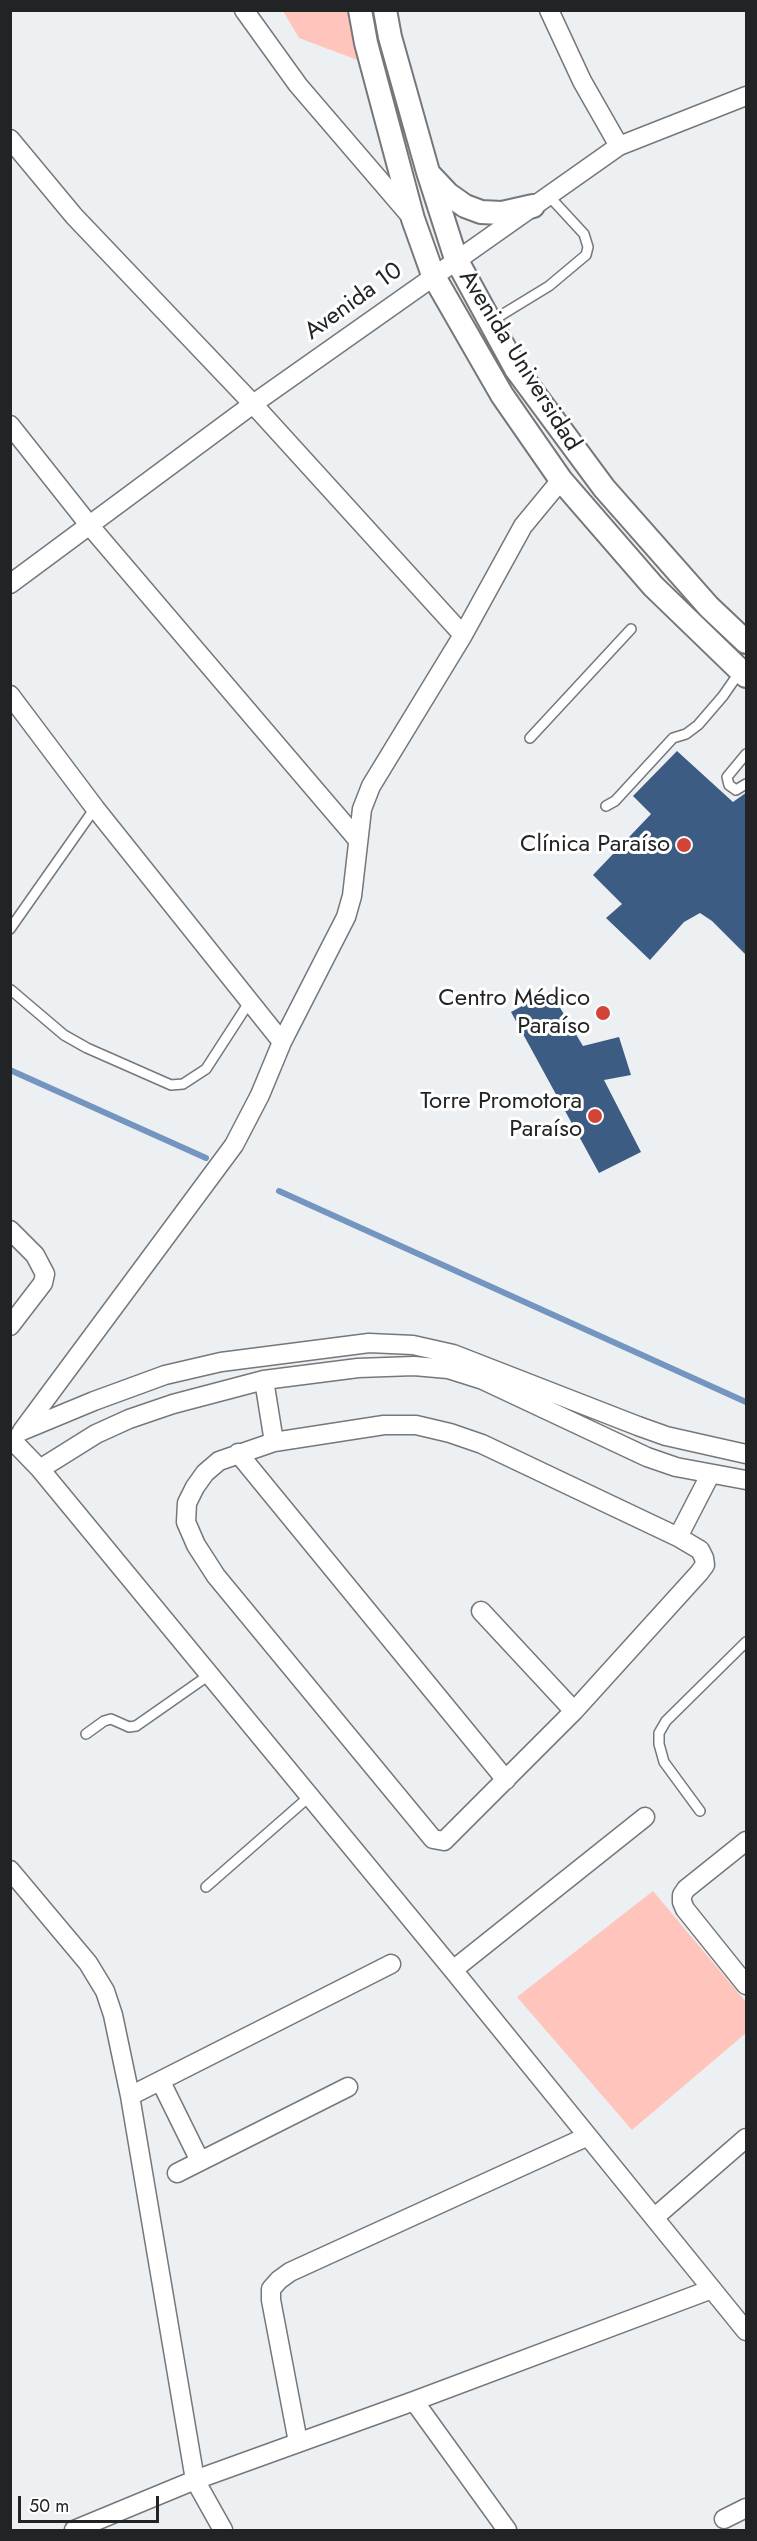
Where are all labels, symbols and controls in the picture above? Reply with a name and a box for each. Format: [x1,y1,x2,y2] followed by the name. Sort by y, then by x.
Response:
[300,257,408,347] street label: Avenida 10
[452,265,586,457] street label: Avenida Universidad
[520,831,670,859] place label: Clínica Paraíso
[675,836,693,854] marker: Clínica Paraíso
[438,985,590,1041] place label: Centro Médico Paraíso
[594,1004,612,1022] marker: Centro Médico Paraíso
[420,1088,582,1144] place label: Torre Promotora Paraíso
[586,1107,604,1125] marker: Torre Promotora Paraíso
[21,2484,162,2522] scale bar
[29,2493,69,2519] text: 50 m

